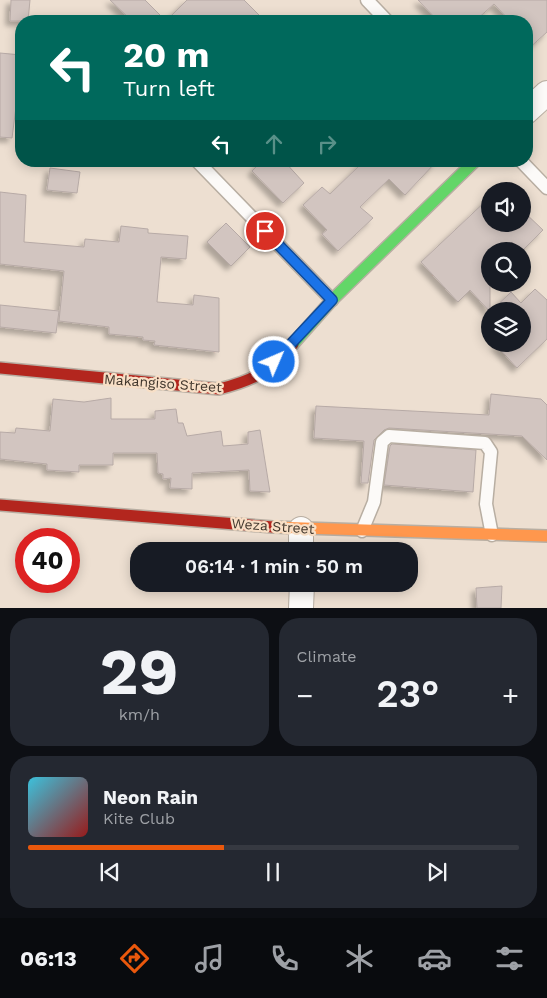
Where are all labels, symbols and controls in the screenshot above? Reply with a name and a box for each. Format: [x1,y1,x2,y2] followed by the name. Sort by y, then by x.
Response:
[123,34,209,76] text: 20 m
[40,35,105,100] icon: left
[123,76,215,101] text: Turn left
[207,130,235,158] icon: left
[260,130,288,158] icon: ahead
[313,130,341,158] icon: right
[481,182,531,352] map controls
[481,182,531,232] button: sound
[244,210,286,252] pin
[251,217,279,245] icon: arrive
[481,242,531,292] button: search
[481,302,531,352] button: layers
[247,335,299,387] position arrow
[104,371,223,395] street label: Makangiso Street
[231,515,315,537] street label: Weza Street
[15,528,80,593] speed limit sign: 40
[185,555,363,578] text: 06:14 · 1 min · 50 m
[100,634,179,710] text: 29
[297,647,357,666] text: Climate
[376,672,439,716] text: 23°
[297,679,313,712] text: −
[502,679,519,712] text: +
[119,705,160,724] text: km/h
[103,786,198,809] text: Neon Rain
[103,809,175,828] text: Kite Club
[96,858,124,886] icon: previous
[259,858,287,886] icon: pause
[423,858,451,886] icon: next
[117,941,152,976] icon: directions
[192,941,227,976] icon: music
[267,941,302,976] icon: phone
[342,941,377,976] icon: climate
[417,941,452,976] icon: car
[492,941,527,976] icon: filters
[20,946,77,971] text: 06:13

